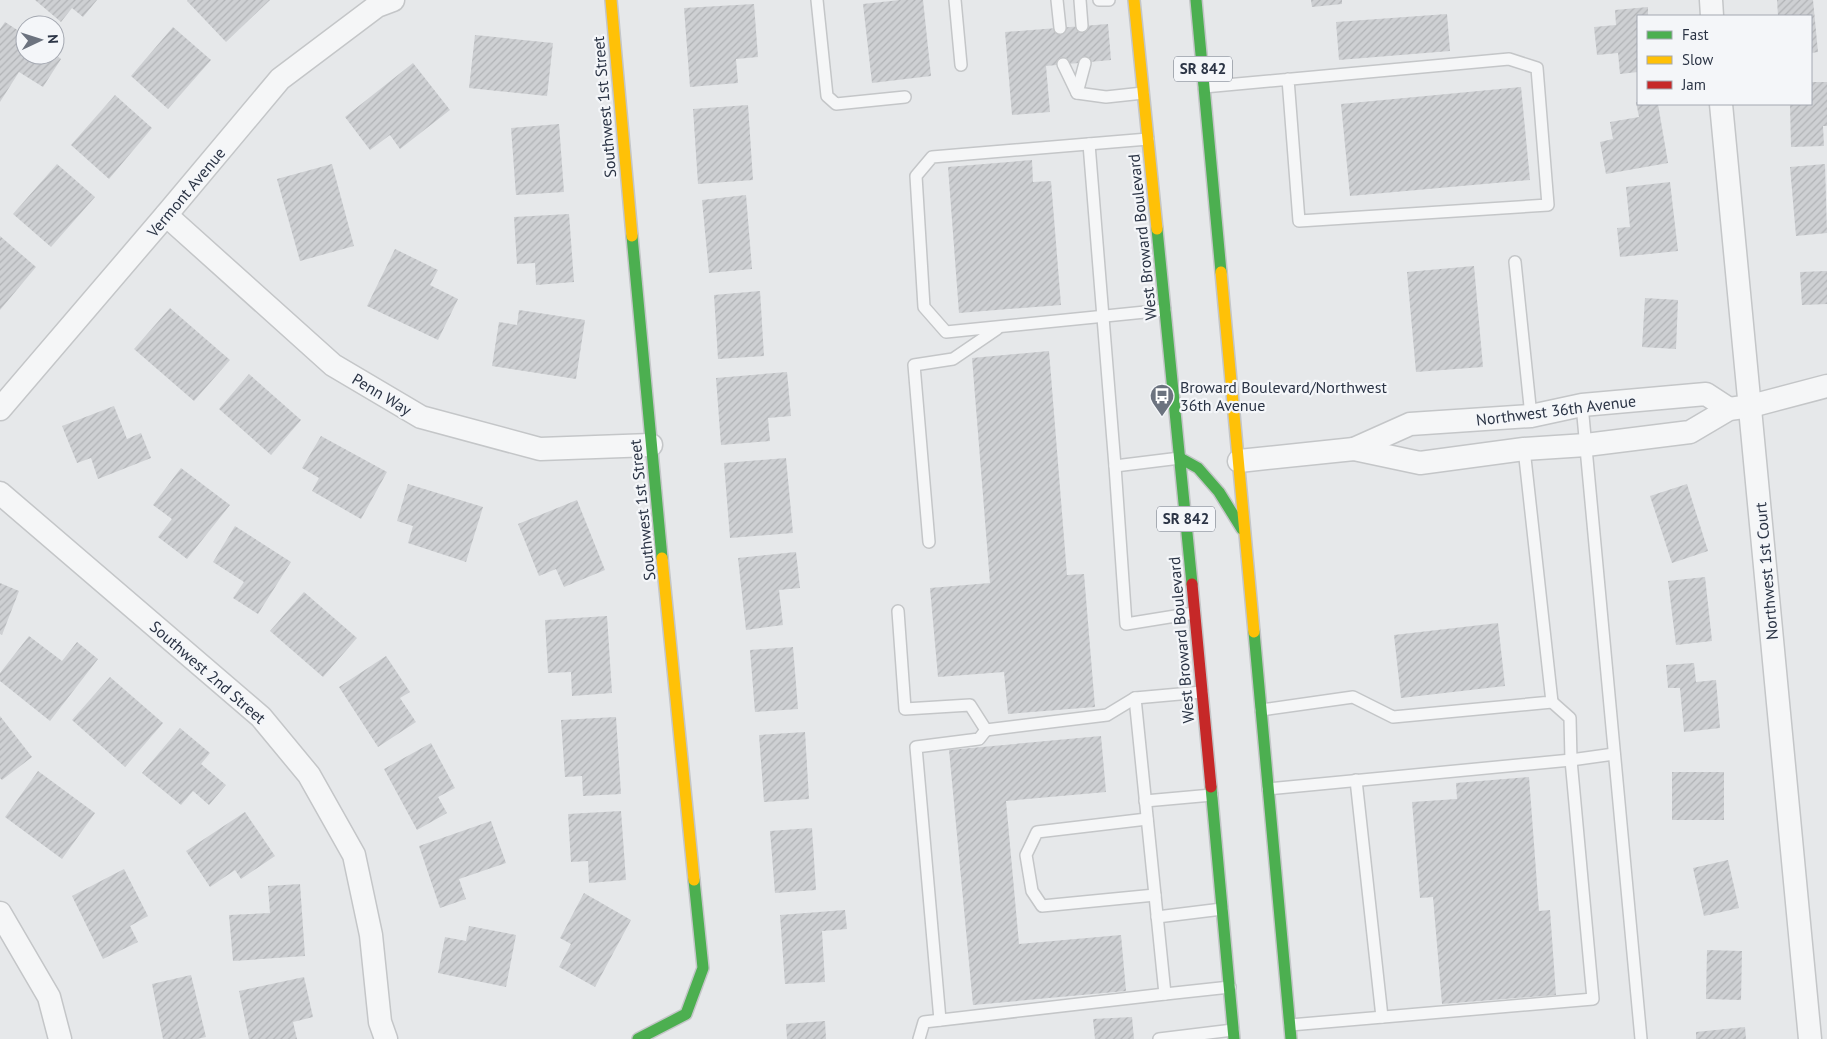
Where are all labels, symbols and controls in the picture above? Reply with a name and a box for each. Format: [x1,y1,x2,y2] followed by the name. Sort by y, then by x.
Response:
[15,15,65,65] north arrow
[1637,15,1812,105] legend
[1682,25,1709,44] text: Fast
[44,34,62,44] text: N
[588,35,620,179] street label: Southwest 1st Street
[1682,50,1713,69] text: Slow
[1174,56,1232,82] road number: SR 842
[1681,75,1706,94] text: Jam
[142,143,229,242] street label: Vermont Avenue
[1123,153,1161,321] street label: West Broward Boulevard
[349,368,416,420] street label: Penn Way
[1180,377,1387,415] place label: Broward Boulevard/Northwest 36th Avenue
[1149,383,1175,417] bus stop icon: Broward Boulevard/Northwest 36th Avenue
[1475,390,1637,430] street label: Northwest 36th Avenue
[625,438,659,582] street label: Southwest 1st Street
[1750,501,1782,641] street label: Northwest 1st Court
[1157,506,1215,532] road number: SR 842
[1164,556,1198,724] street label: West Broward Boulevard
[146,616,271,728] street label: Southwest 2nd Street

